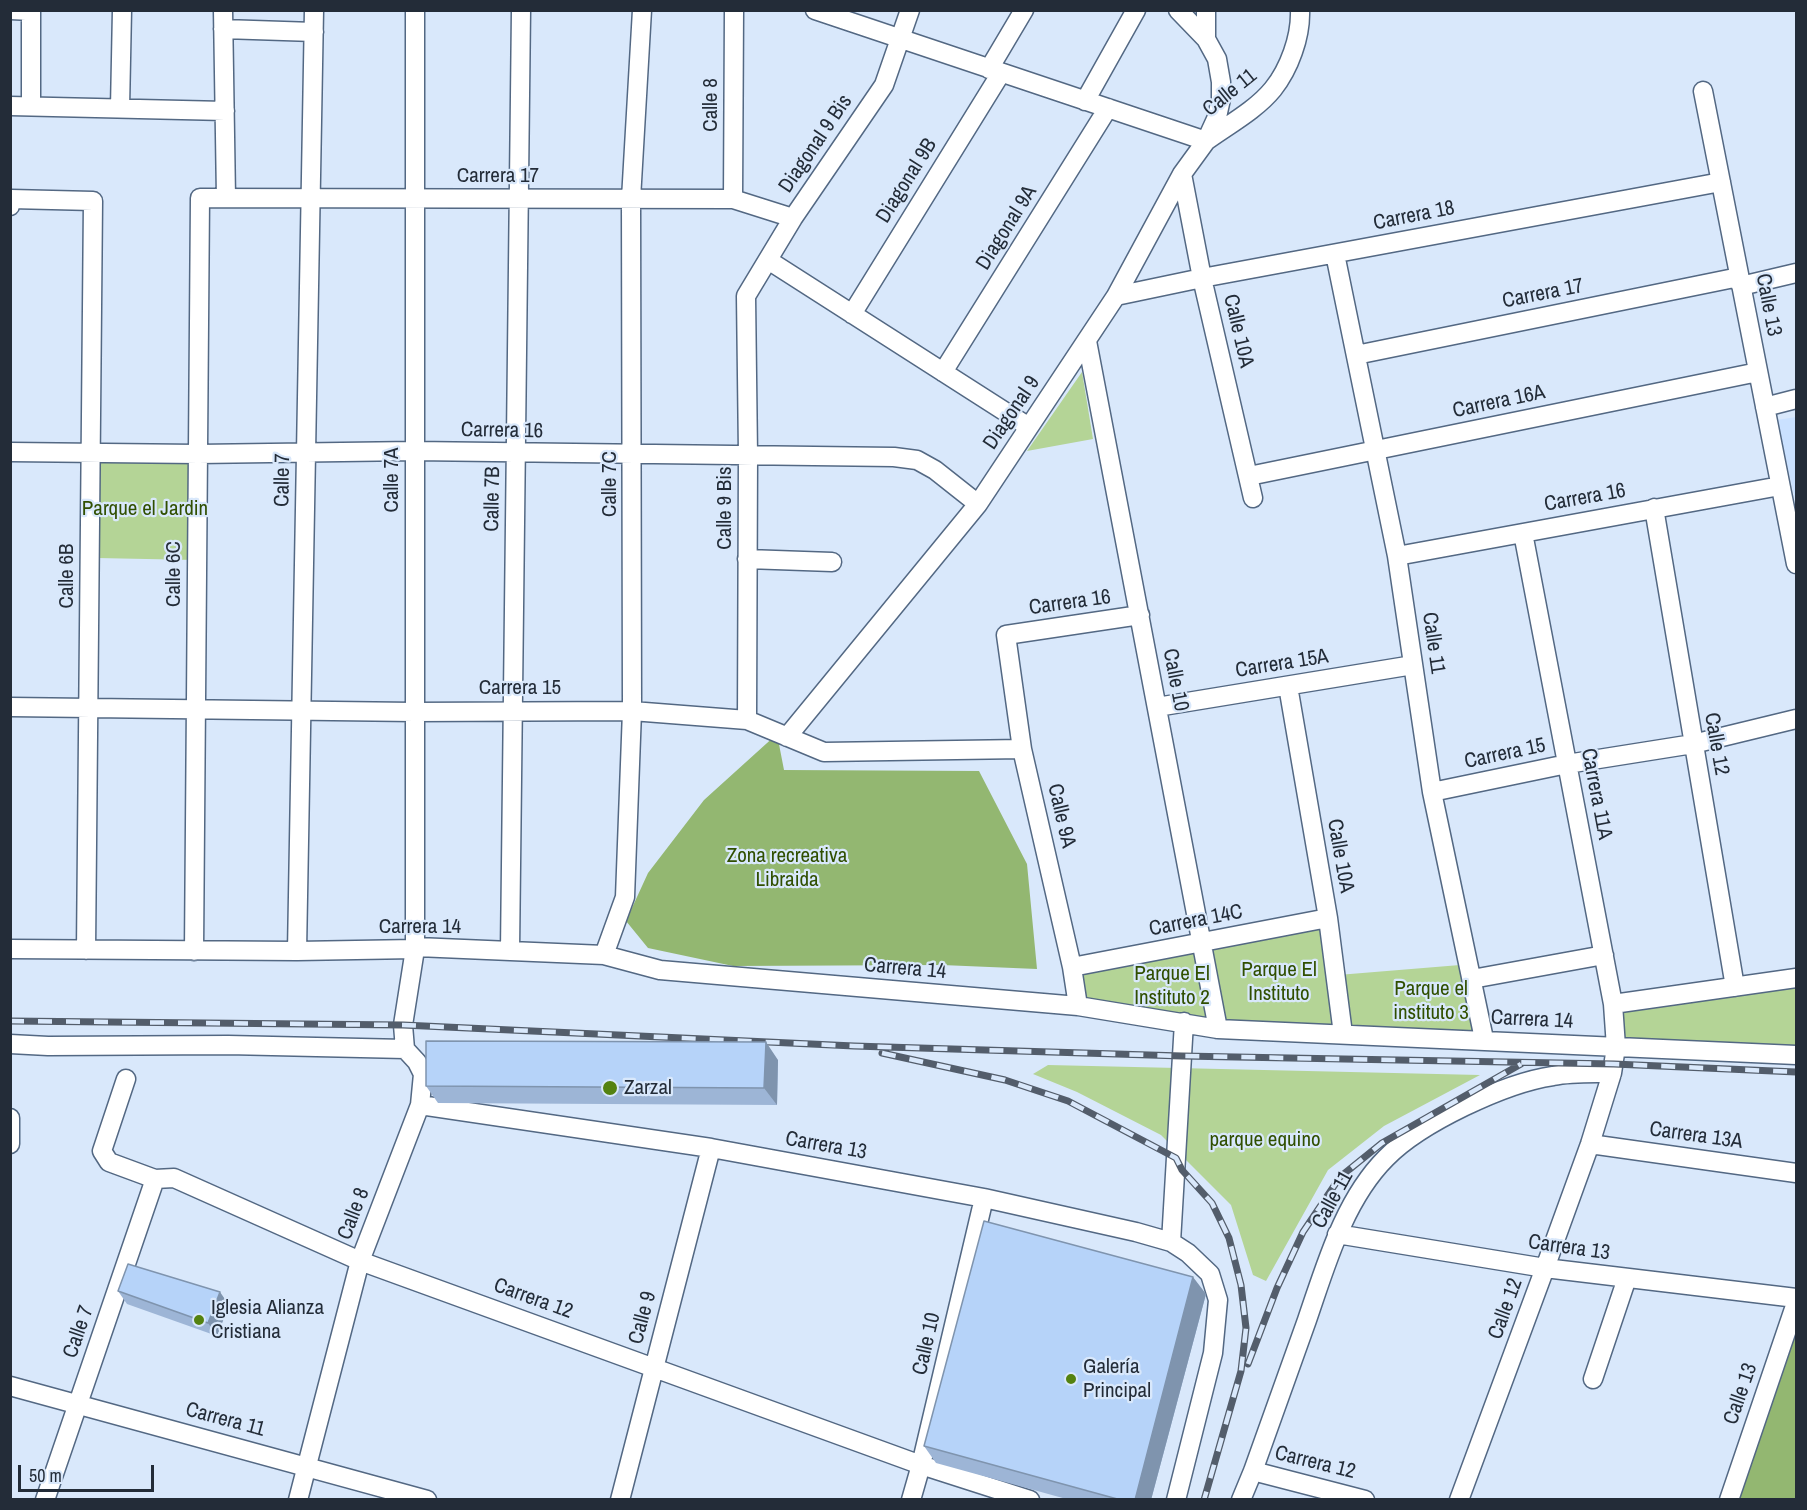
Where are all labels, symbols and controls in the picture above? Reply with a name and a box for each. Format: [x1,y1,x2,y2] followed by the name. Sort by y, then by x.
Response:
[1198,64,1262,122] street label: Calle 11
[698,78,724,132] street label: Calle 8
[774,90,858,198] street label: Diagonal 9 Bis
[871,134,943,228] street label: Diagonal 9B
[457,163,539,189] street label: Carrera 17
[971,181,1043,275] street label: Diagonal 9A
[1371,196,1457,236] street label: Carrera 18
[1750,272,1786,338] street label: Calle 13
[1500,274,1586,314] street label: Carrera 17
[1217,292,1259,370] street label: Calle 10A
[978,371,1046,455] street label: Diagonal 9
[1451,380,1547,424] street label: Carrera 16A
[461,418,543,444] street label: Carrera 16
[379,447,405,513] street label: Calle 7A
[597,451,623,517] street label: Calle 7C
[270,453,296,507] street label: Calle 7
[480,466,506,532] street label: Calle 7B
[712,466,738,550] street label: Calle 9 Bis
[1542,478,1628,518] street label: Carrera 16
[82,496,208,522] park label: Parque el Jardin
[161,541,187,607] street label: Calle 6C
[54,543,80,609] street label: Calle 6B
[1027,585,1113,621] street label: Carrera 16
[1416,611,1450,675] street label: Calle 11
[1234,644,1330,684] street label: Carrera 15A
[1157,647,1193,713] street label: Calle 10
[479,675,561,701] street label: Carrera 15
[1698,711,1734,777] street label: Calle 12
[1462,733,1548,775] street label: Carrera 15
[1575,746,1617,842] street label: Carrera 11A
[1041,781,1081,851] street label: Calle 9A
[1321,817,1359,895] street label: Calle 10A
[727,843,847,893] park label: Zona recreativa Libraida
[1147,900,1245,942] street label: Carrera 14C
[379,914,461,940] street label: Carrera 14
[863,953,947,985] street label: Carrera 14
[1241,957,1317,1007] park label: Parque El Instituto
[1134,961,1210,1011] park label: Parque El Instituto 2
[1393,976,1469,1026] park label: Parque el instituto 3
[1490,1005,1574,1035] street label: Carrera 14
[624,1075,672,1101] place label: Zarzal
[601,1079,619,1097] marker: Zarzal
[1648,1117,1744,1155] street label: Carrera 13A
[783,1126,869,1166] street label: Carrera 13
[1209,1127,1321,1153] park label: parque equino
[1307,1167,1359,1233] street label: Calle 11
[333,1184,375,1244] street label: Calle 8
[1526,1230,1612,1266] street label: Carrera 13
[490,1273,576,1325] street label: Carrera 12
[1483,1275,1529,1343] street label: Calle 12
[624,1289,662,1347] street label: Calle 9
[211,1295,324,1345] place label: Iglesia Alianza Cristiana
[58,1303,100,1361] street label: Calle 7
[908,1310,946,1378] street label: Calle 10
[192,1313,206,1327] marker: Iglesia Alianza Cristiana
[1083,1354,1151,1404] place label: Galería Principal
[1719,1360,1763,1428] street label: Calle 13
[1064,1372,1078,1386] marker: Galería Principal
[183,1397,267,1443] street label: Carrera 11
[1272,1441,1358,1485] street label: Carrera 12
[21,1453,158,1491] scale bar
[29,1463,62,1488] text: 50 m

